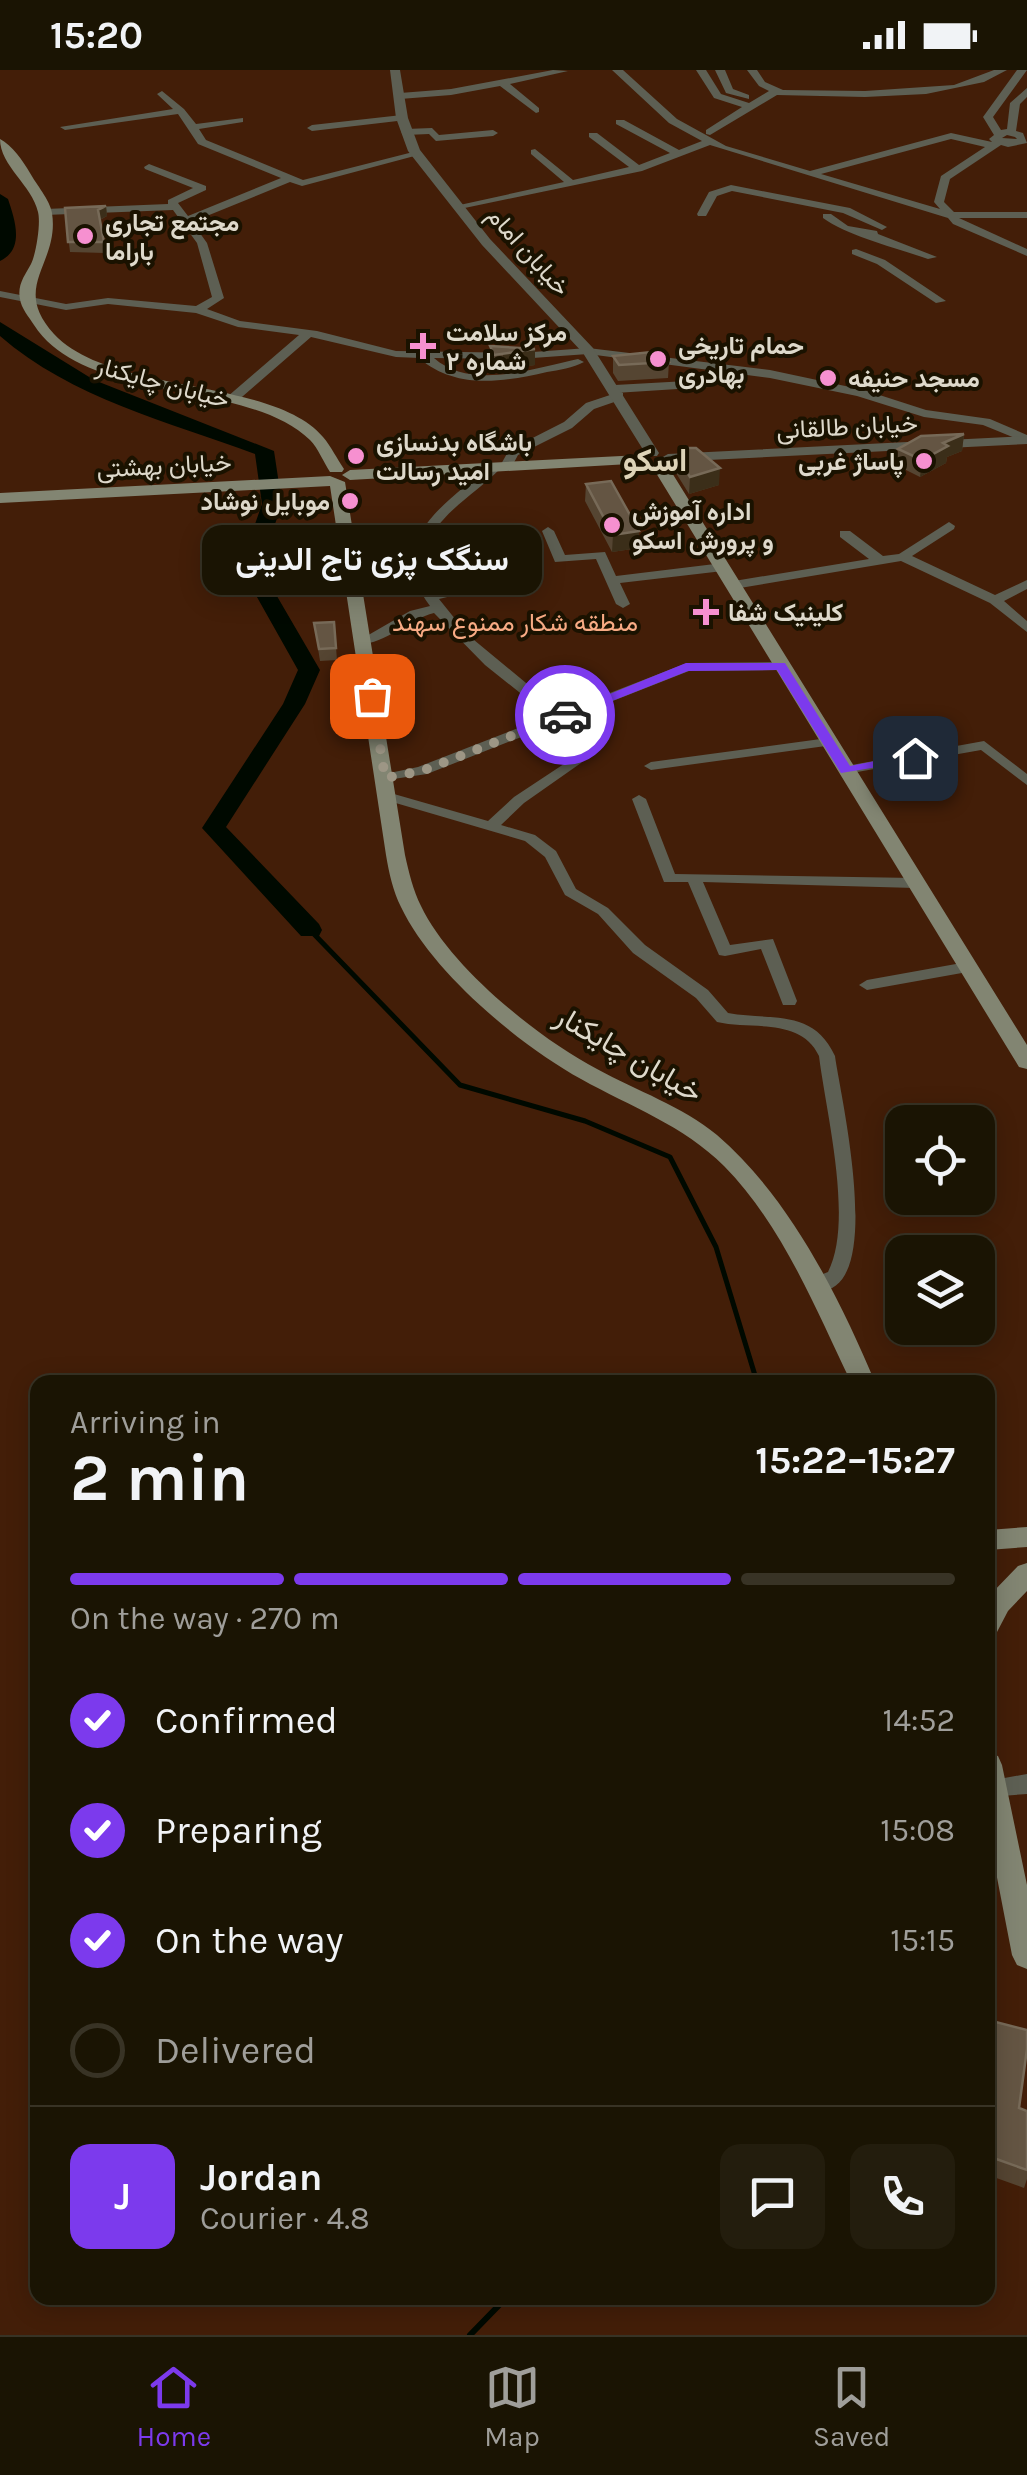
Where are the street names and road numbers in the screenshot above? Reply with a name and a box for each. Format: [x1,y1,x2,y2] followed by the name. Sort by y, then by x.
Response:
[480,201,576,303] street label: خیابان امام
[92,351,233,416] street label: خیابان چایکنار
[776,408,918,446] street label: خیابان طالقانی
[96,447,232,485] street label: خیابان بهشتی
[547,997,709,1112] street label: خیابان چایکنار

